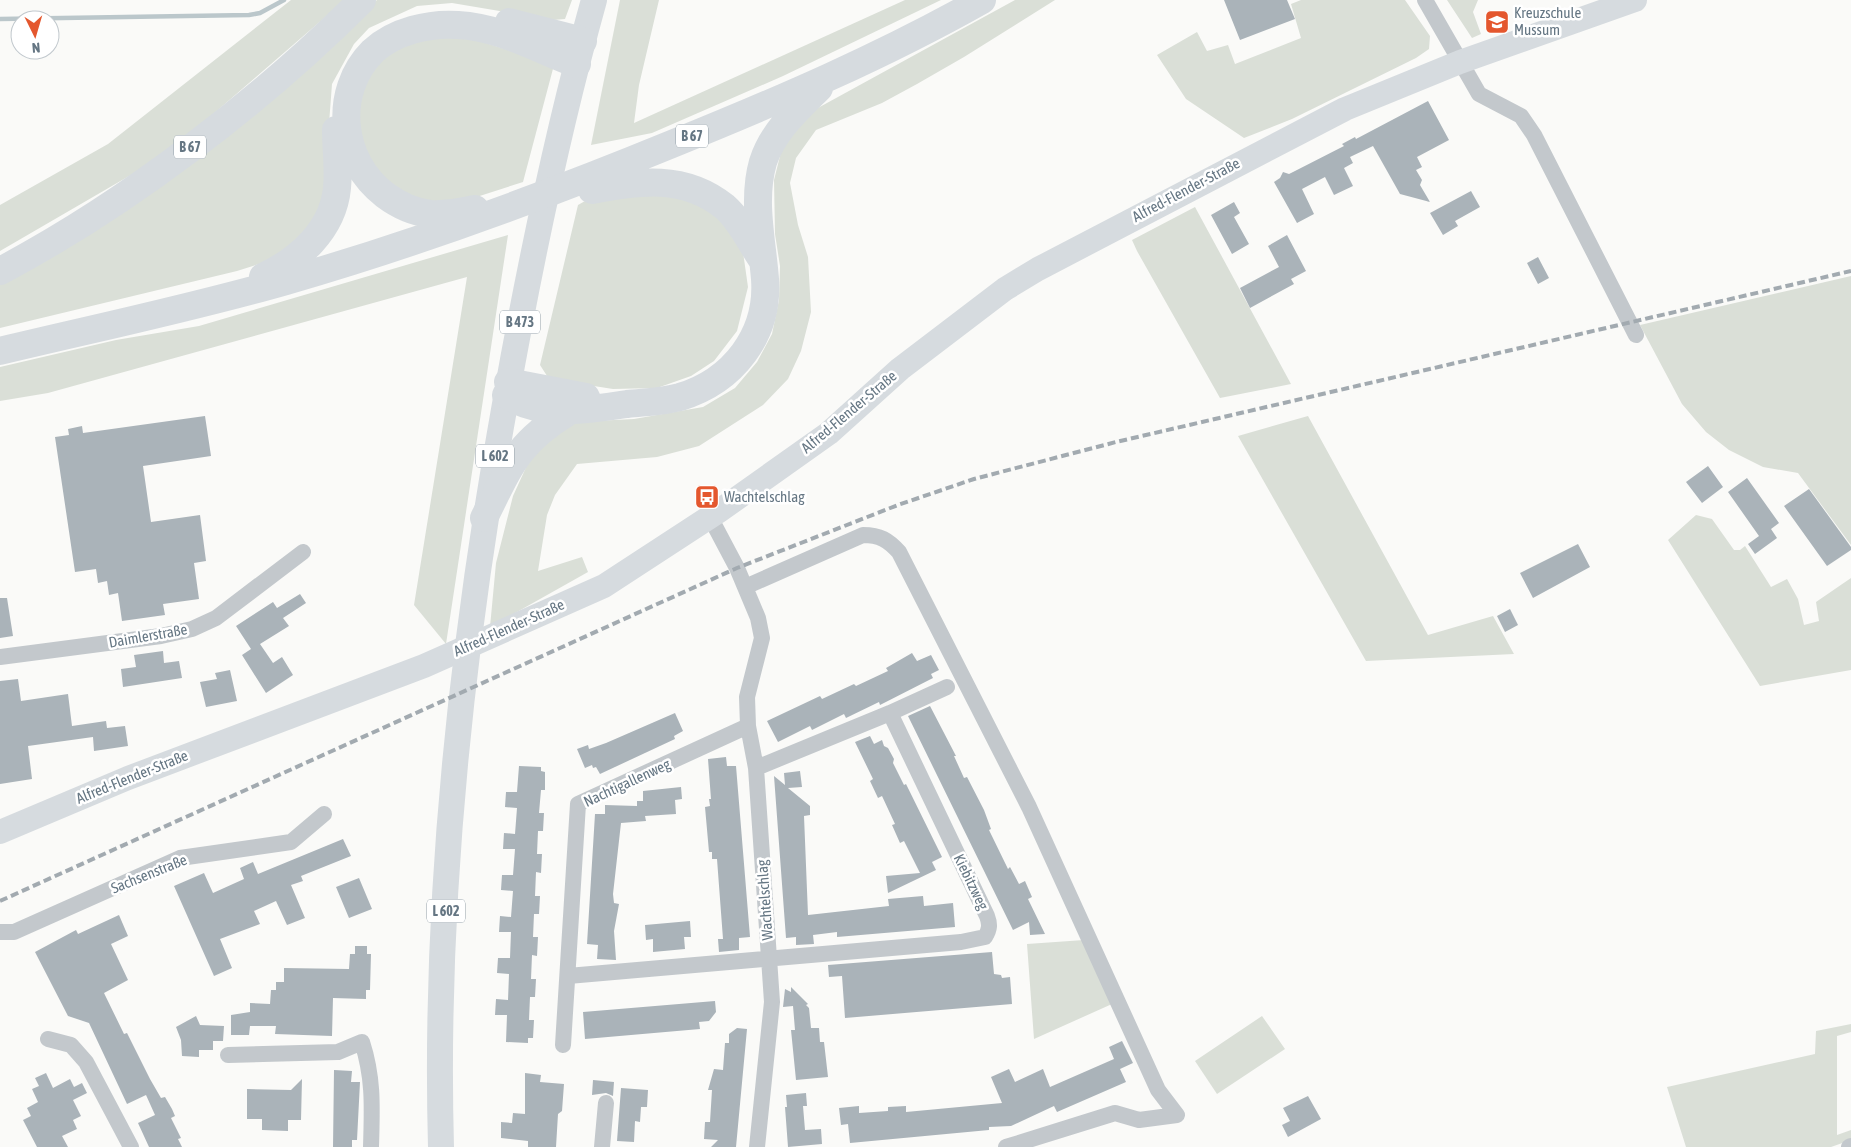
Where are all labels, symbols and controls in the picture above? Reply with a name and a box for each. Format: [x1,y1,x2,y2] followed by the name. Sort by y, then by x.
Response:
[1514,4,1581,38] place label: Kreuzschule Mussum
[1484,9,1510,35] school or university icon: Kreuzschule Mussum
[10,10,60,60] north arrow
[31,40,41,56] text: N
[676,124,708,148] road number: B 67
[174,136,206,158] road number: B 67
[1129,154,1243,225] street label: Alfred-Flender-Straße
[500,311,540,334] road number: B 473
[798,367,900,456] street label: Alfred-Flender-Straße
[476,444,514,468] road number: L 602
[694,484,720,510] bus stop icon: Wachtelschlag
[724,488,805,505] place label: Wachtelschlag
[451,595,567,660] street label: Alfred-Flender-Straße
[107,620,189,651] street label: Daimlerstraße
[73,746,190,807] street label: Alfred-Flender-Straße
[581,755,673,810] street label: Nachtigallenweg
[109,851,189,896] street label: Sachsenstraße
[951,851,992,913] street label: Kiebitzweg
[753,859,776,941] street label: Wachtelschlag
[427,899,465,922] road number: L 602

